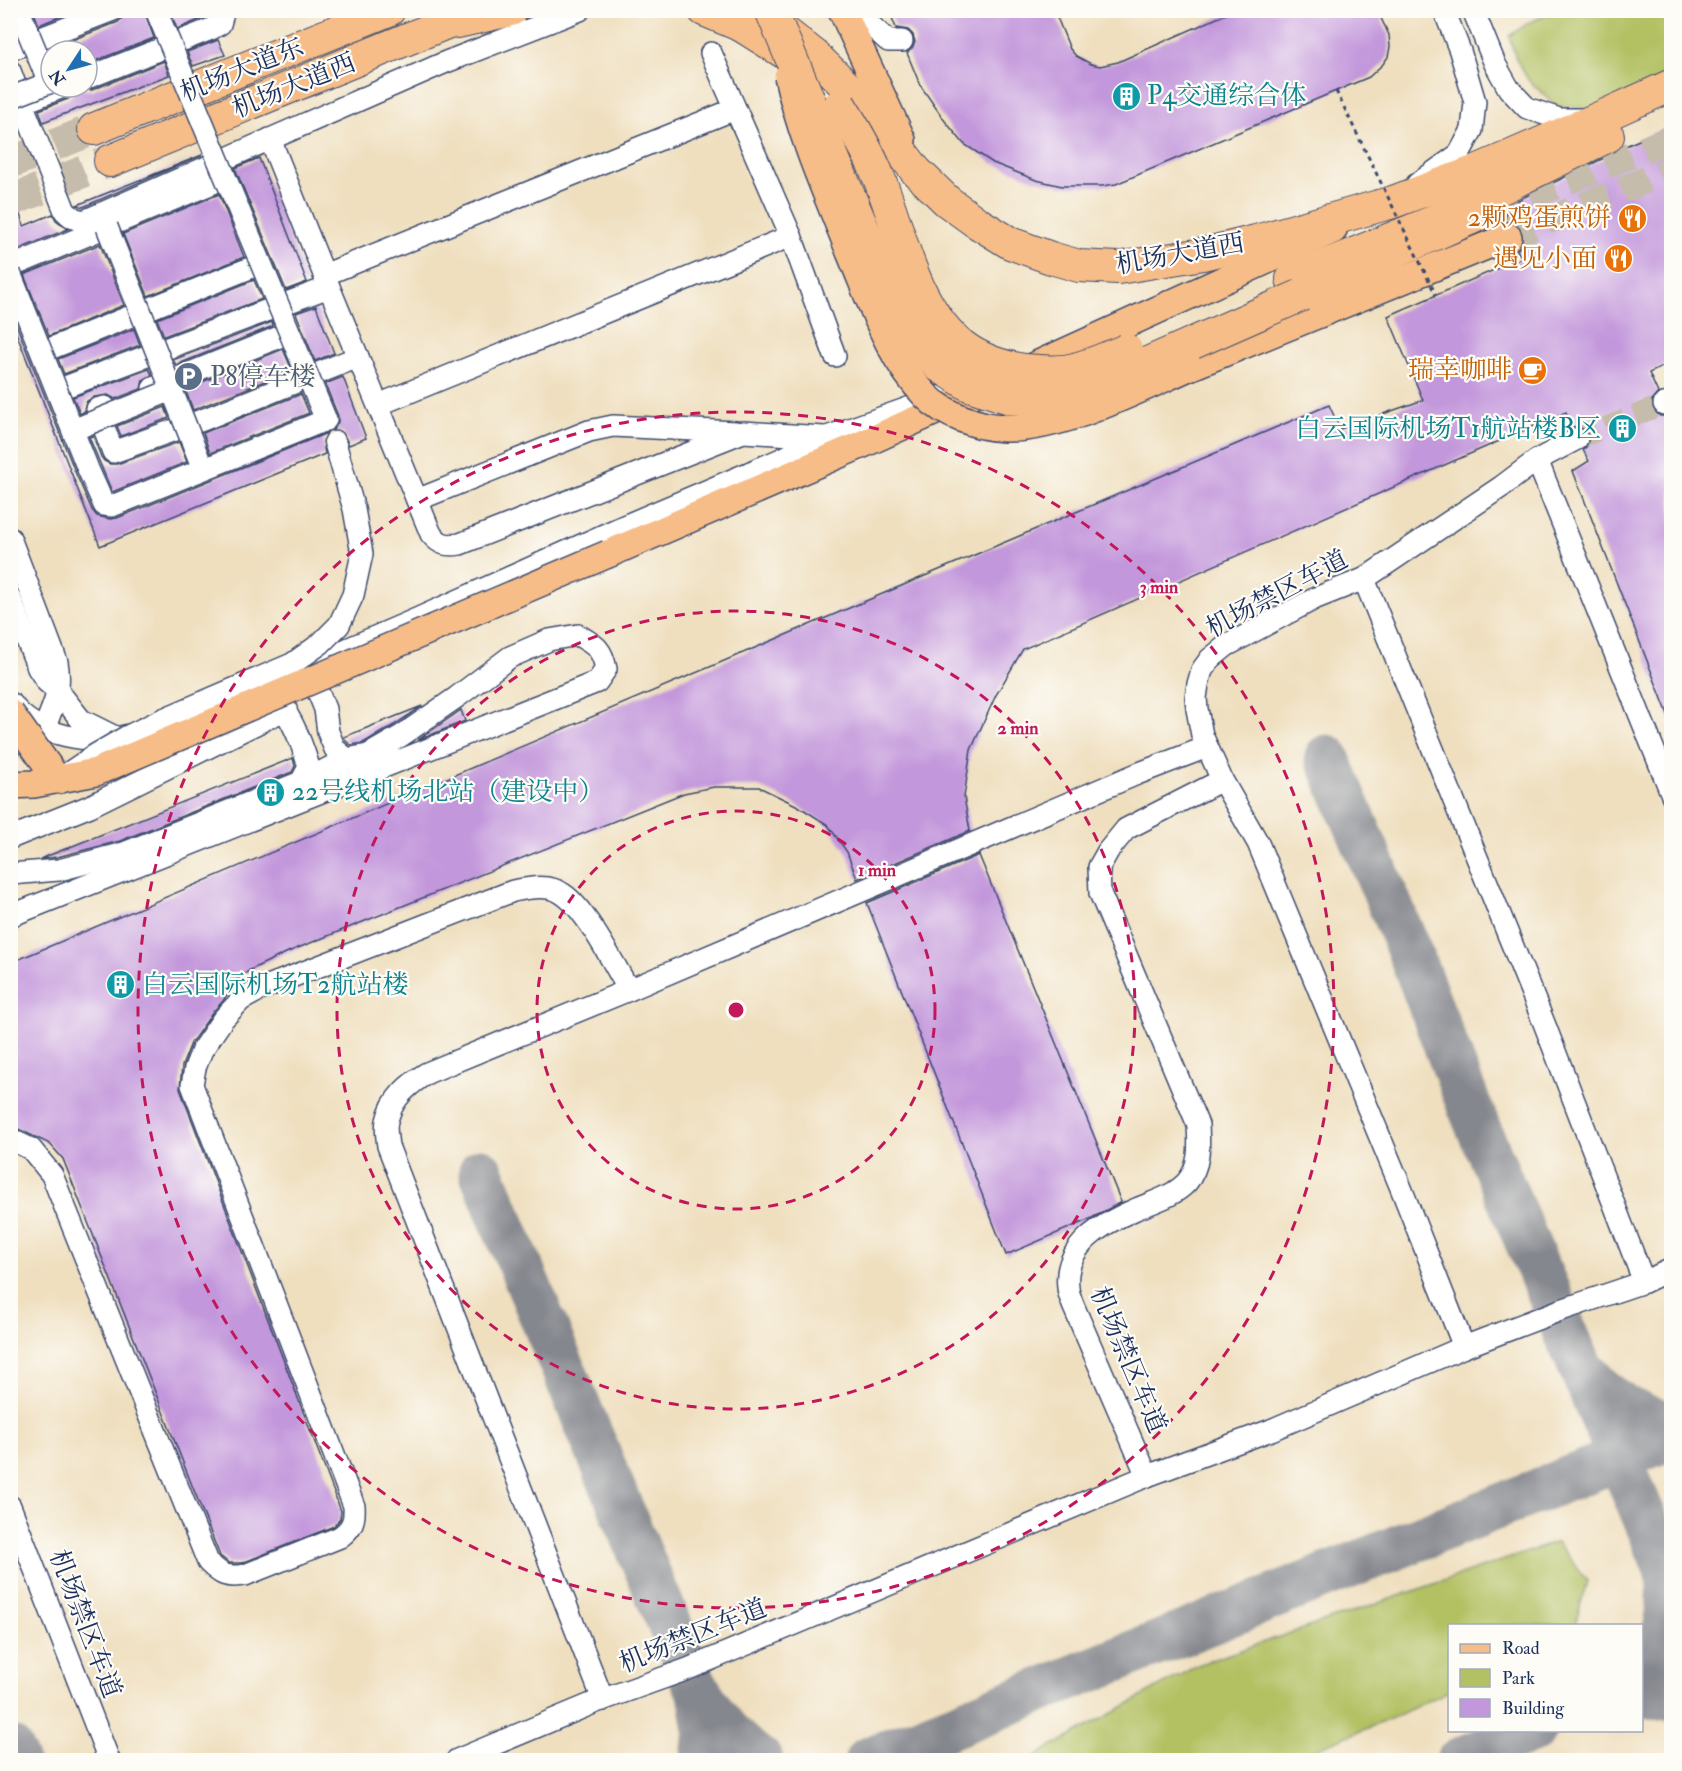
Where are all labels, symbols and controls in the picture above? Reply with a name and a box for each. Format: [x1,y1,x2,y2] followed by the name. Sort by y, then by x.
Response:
[176,31,308,109] street label: 机场大道东
[39,39,99,99] north arrow
[228,47,360,125] street label: 机场大道西
[45,65,71,90] text: N
[1110,80,1142,112] building icon: P4交通综合体
[1147,80,1306,112] place label: P4交通综合体
[1468,202,1611,234] place label: 2颗鸡蛋煎饼
[1616,202,1648,234] restaurant icon: 2颗鸡蛋煎饼
[1113,227,1247,281] street label: 机场大道西
[1493,243,1597,275] place label: 遇见小面
[1602,243,1634,275] restaurant icon: 遇见小面
[1408,354,1512,386] place label: 瑞幸咖啡
[1517,354,1549,386] cafe icon: 瑞幸咖啡
[173,361,205,393] parking icon: P8停车楼
[210,361,315,393] place label: P8停车楼
[1295,413,1601,445] place label: 白云国际机场T1航站楼B区
[1606,413,1638,445] building icon: 白云国际机场T1航站楼B区
[1201,543,1353,645] street label: 机场禁区车道
[1140,576,1179,599] text: 3 min
[998,717,1039,740] text: 2 min
[255,776,287,808] building icon: 22号线机场北站（建设中）
[292,776,604,808] place label: 22号线机场北站（建设中）
[858,859,897,882] text: 1 min
[105,969,137,1001] building icon: 白云国际机场T2航站楼
[142,969,409,1001] place label: 白云国际机场T2航站楼
[726,1000,746,1020] centre of rings
[1083,1282,1173,1438] street label: 机场禁区车道
[42,1545,128,1703] street label: 机场禁区车道
[615,1592,771,1680] street label: 机场禁区车道
[1448,1624,1643,1732] legend
[1502,1637,1540,1660] text: Road
[1502,1667,1535,1690] text: Park
[1502,1697,1565,1720] text: Building

